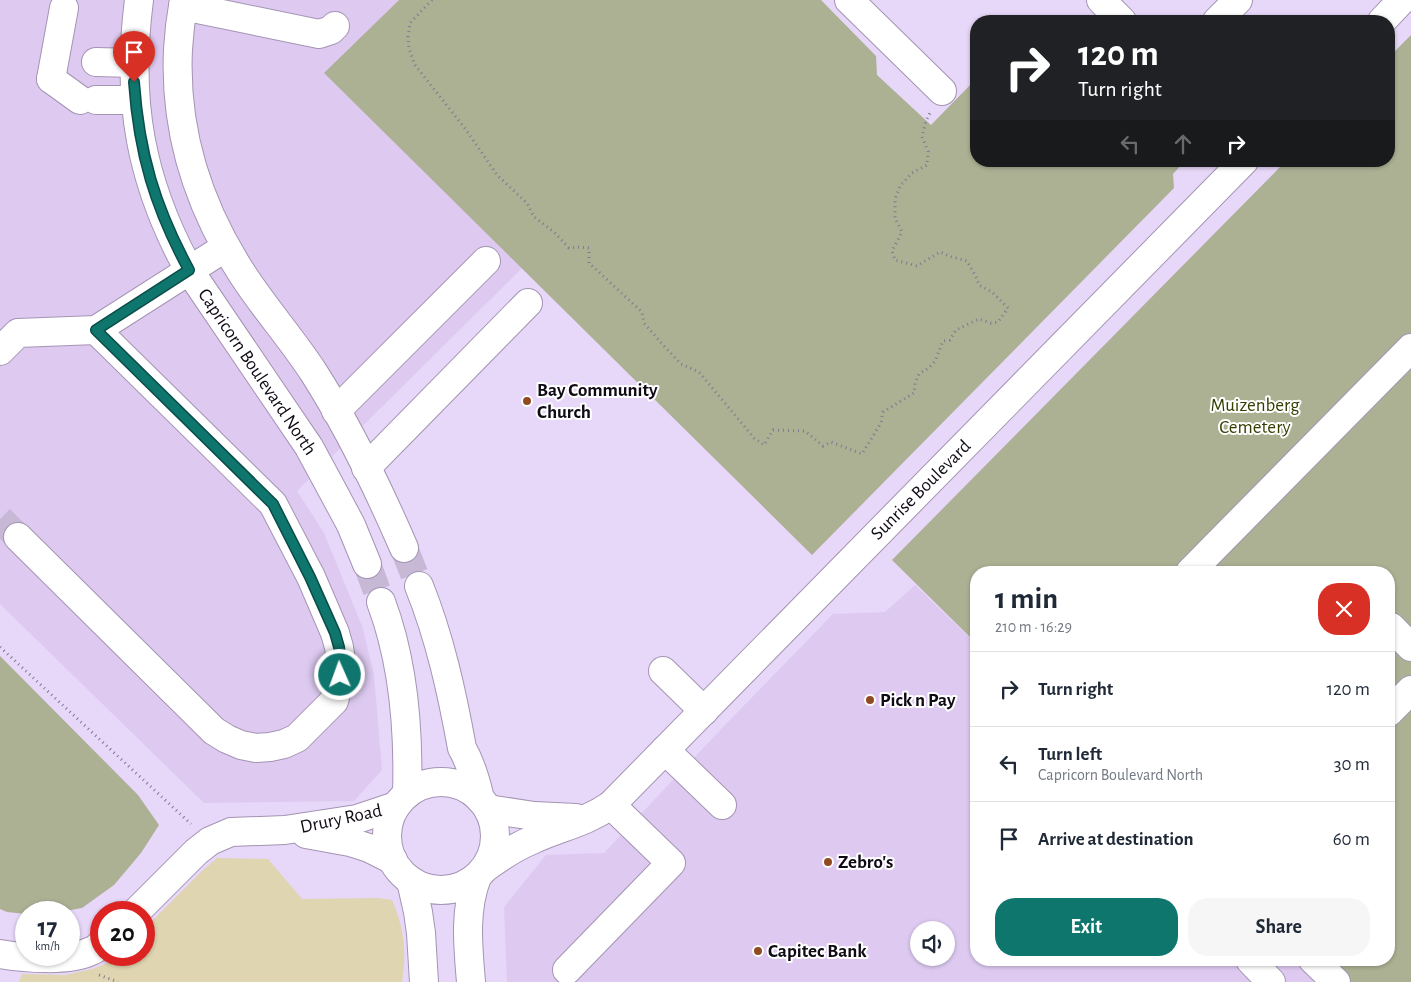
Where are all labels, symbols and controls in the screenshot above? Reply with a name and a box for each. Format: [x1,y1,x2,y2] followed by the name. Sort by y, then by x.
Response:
[113,31,155,82] pin
[995,35,1060,100] icon: right
[1078,37,1159,72] text: 120 m
[120,38,148,66] icon: arrive
[1078,78,1162,100] text: Turn right
[1116,130,1144,158] icon: left
[1169,130,1197,158] icon: ahead
[1222,130,1250,158] icon: right
[194,285,320,459] street label: Capricorn Boulevard North
[537,381,658,422] place label: Bay Community Church
[521,395,533,407] marker: Bay Community Church
[1211,396,1300,437] park label: Muizenberg Cemetery
[867,436,975,544] street label: Sunrise Boulevard
[1318,583,1370,635] button: close
[995,584,1058,614] text: 1 min
[995,619,1072,635] text: 210 m · 16:29
[313,648,365,700] position arrow
[995,675,1023,703] icon: right
[1038,680,1113,699] text: Turn right
[1326,680,1370,699] text: 120 m
[880,691,956,710] place label: Pick n Pay
[864,694,876,706] marker: Pick n Pay
[1038,745,1102,764] text: Turn left
[995,750,1023,778] icon: left
[1334,755,1370,774] text: 30 m
[1038,767,1203,783] text: Capricorn Boulevard North
[298,801,384,837] street label: Drury Road
[995,825,1023,853] icon: arrive
[1038,830,1194,849] text: Arrive at destination
[1333,830,1370,849] text: 60 m
[838,853,893,872] place label: Zebro's
[822,856,834,868] marker: Zebro's
[995,898,1178,956] button: Exit
[1188,898,1370,956] button: Share
[90,901,155,966] speed limit sign: 20
[38,915,57,940] text: 17
[910,921,955,966] map controls
[910,921,955,966] button: sound
[35,940,60,952] text: km/h
[768,942,867,961] place label: Capitec Bank
[752,945,764,957] marker: Capitec Bank

